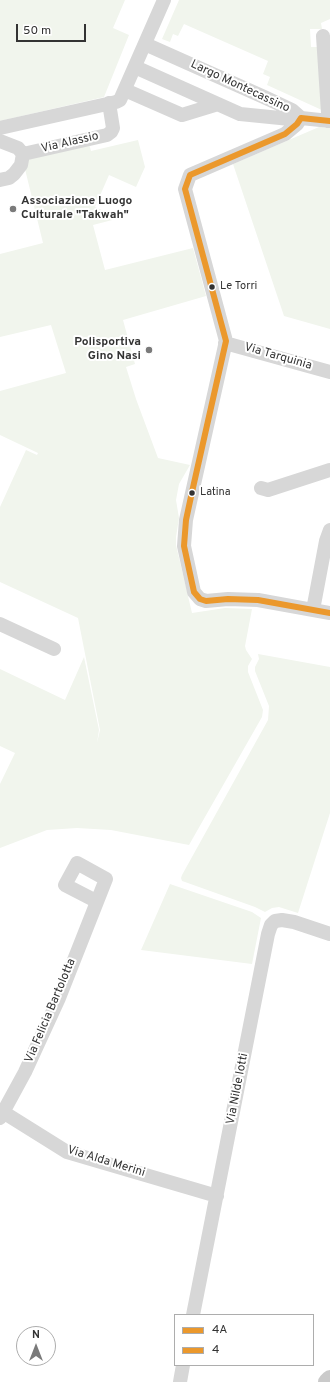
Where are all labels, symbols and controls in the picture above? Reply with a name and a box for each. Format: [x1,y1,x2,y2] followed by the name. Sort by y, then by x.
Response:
[18,16,88,42] scale bar
[23,23,51,39] text: 50 m
[188,58,292,116] street label: Largo Montecassino
[40,129,100,157] street label: Via Alassio
[21,195,132,223] place label: Associazione Luogo Culturale "Takwah"
[8,204,18,214] marker: Associazione Luogo Culturale "Takwah"
[220,280,257,294] place label: Le Torri
[207,282,217,292] marker: Le Torri
[74,336,141,364] place label: Polisportiva Gino Nasi
[243,340,313,374] street label: Via Tarquinia
[144,345,154,355] marker: Polisportiva Gino Nasi
[200,486,231,500] place label: Latina
[187,488,197,498] marker: Latina
[23,957,79,1065] street label: Via Felicia Bartolotta
[224,1052,252,1126] street label: Via Nilde Iotti
[65,1143,147,1181] street label: Via Alda Merini
[174,1314,314,1366] legend
[212,1322,227,1338] text: 4A
[16,1326,56,1366] north arrow
[32,1328,40,1342] text: N
[212,1342,219,1358] text: 4

